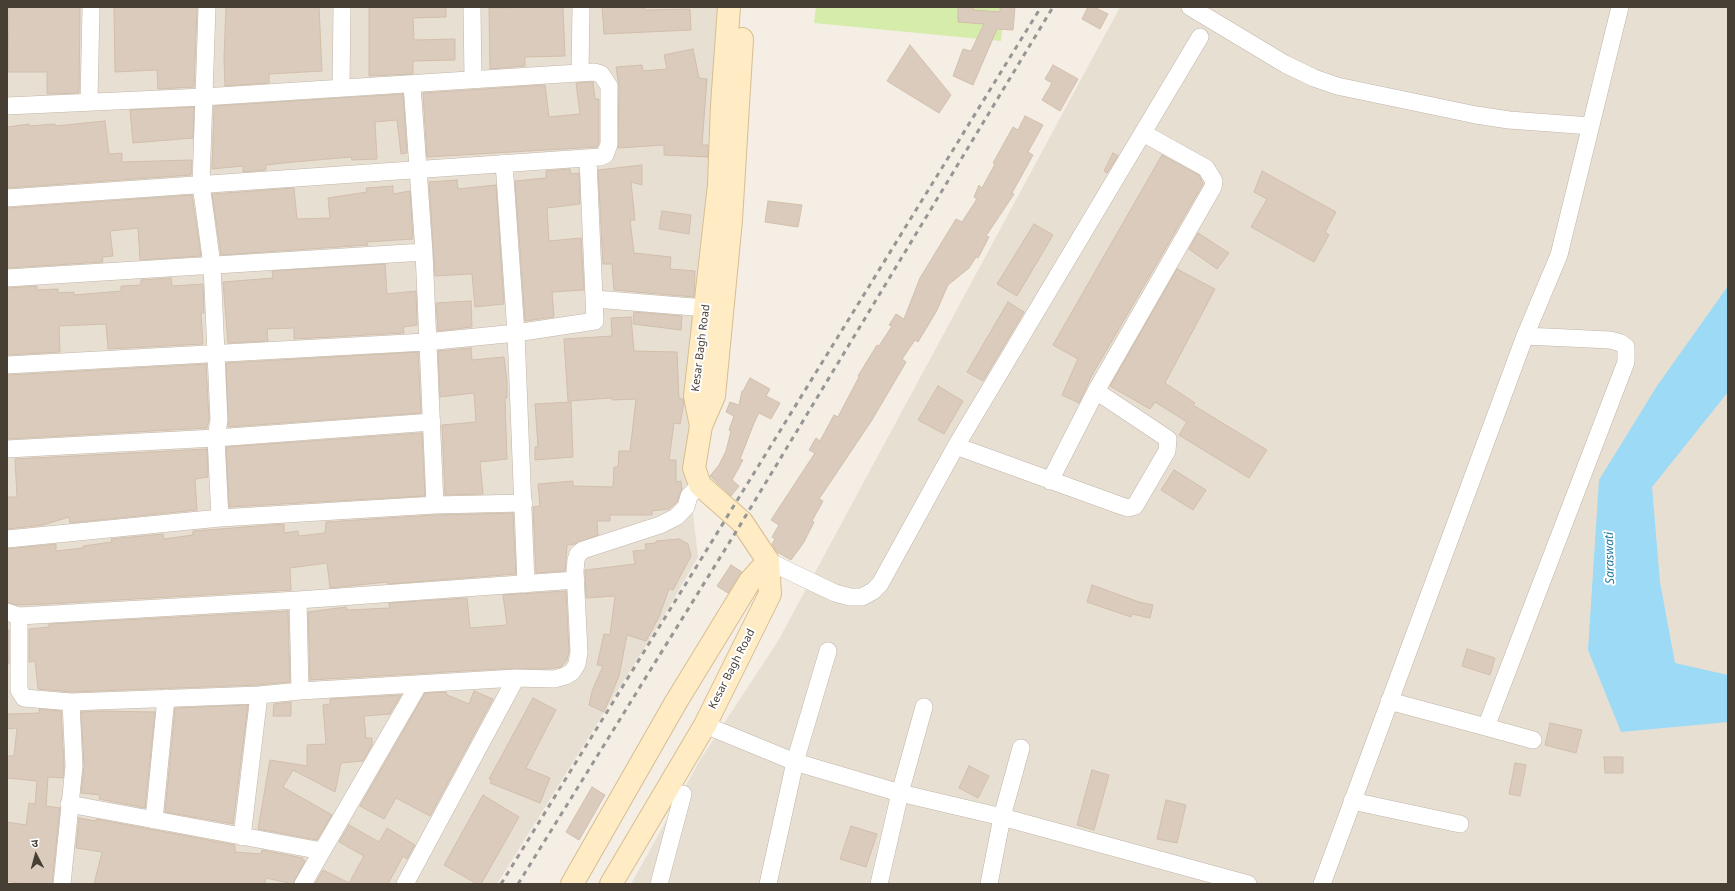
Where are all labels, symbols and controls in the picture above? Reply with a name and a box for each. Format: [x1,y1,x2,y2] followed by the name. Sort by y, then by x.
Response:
[689,304,713,392] street label: Kesar Bagh Road
[1602,532,1618,584] water label: Saraswati
[706,627,758,711] street label: Kesar Bagh Road
[16,835,56,875] north arrow
[31,835,39,850] text: उ

